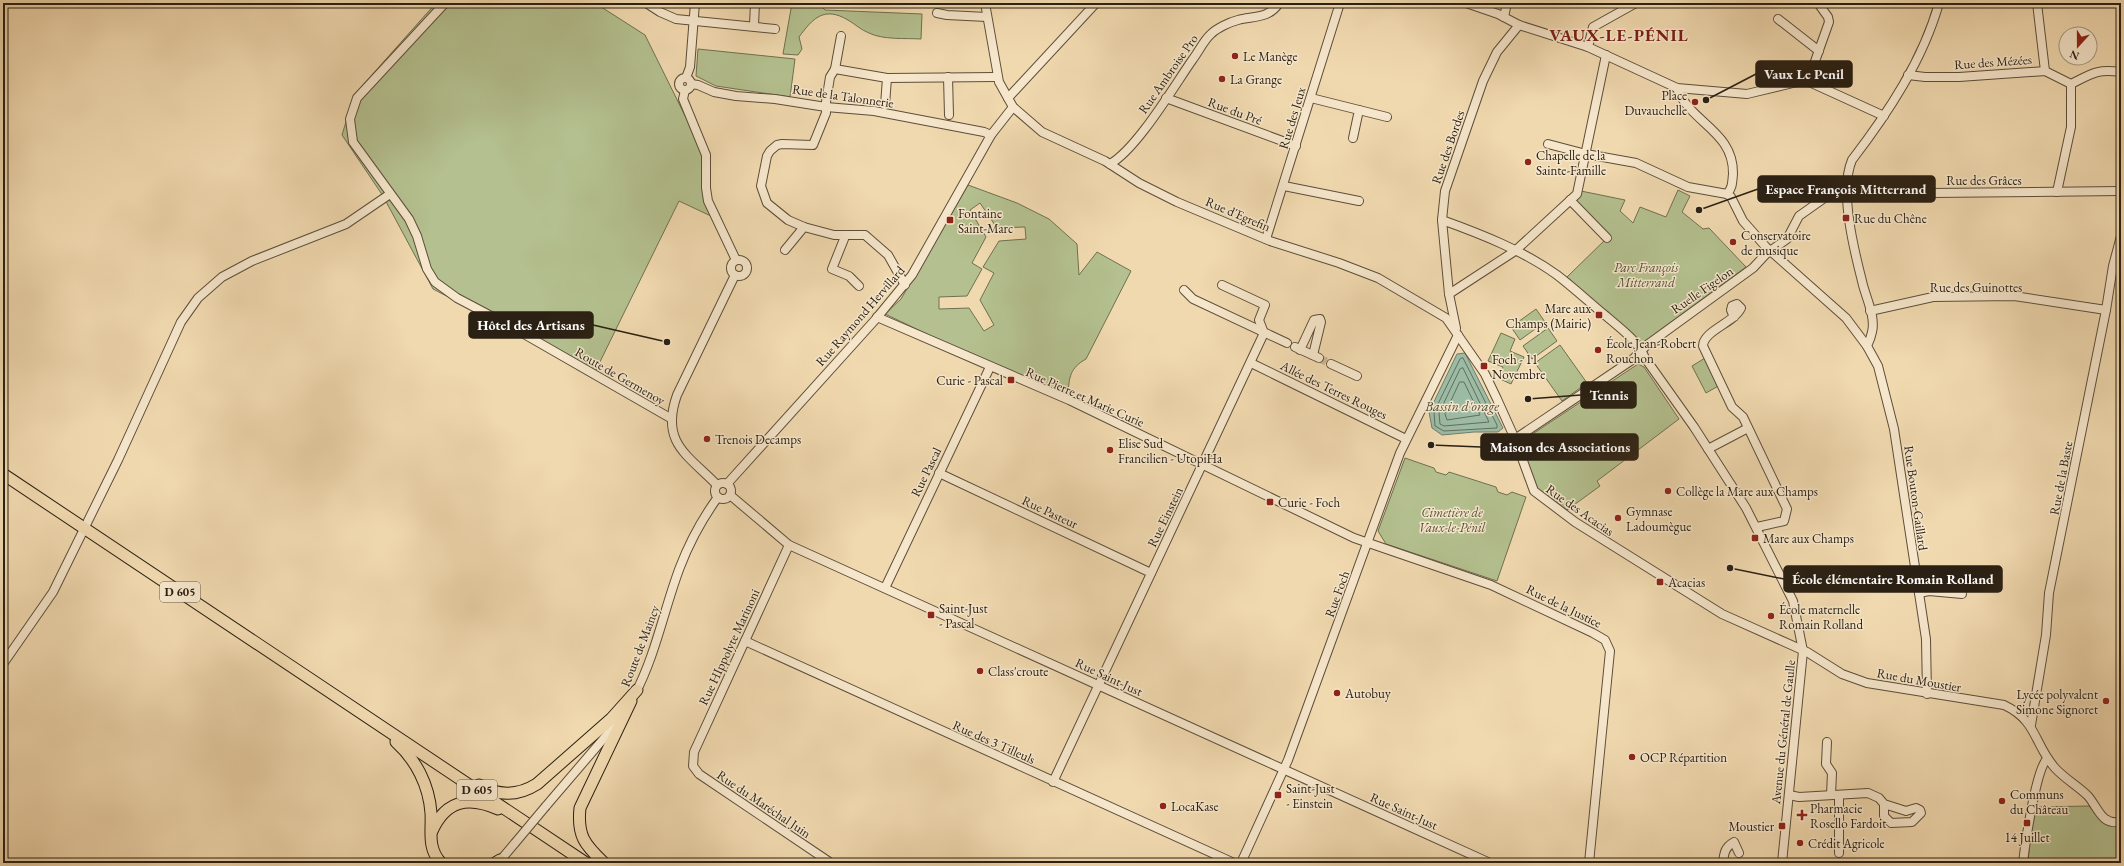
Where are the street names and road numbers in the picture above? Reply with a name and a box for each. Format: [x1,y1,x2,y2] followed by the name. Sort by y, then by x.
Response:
[1134,31,1202,117] street label: Rue Ambroise Pro
[1954,51,2032,73] street label: Rue des Mézées
[791,80,895,112] street label: Rue de la Talonnerie
[1274,84,1310,151] street label: Rue des Jeux
[1206,93,1264,129] street label: Rue du Pré
[1428,108,1468,186] street label: Rue des Bordes
[1946,172,2022,189] street label: Rue des Grâces
[1203,193,1273,235] street label: Rue d'Egrefin
[812,262,909,370] street label: Rue Raymond Hervillard
[1668,262,1737,318] street label: Ruelle Figelon
[1930,279,2022,296] street label: Rue des Guinottes
[572,343,668,409] street label: Route de Germenoy
[1277,356,1390,423] street label: Allée des Terres Rouges
[1023,363,1147,431] street label: Rue Pierre et Marie Curie
[2045,440,2077,516] street label: Rue de la Baste
[907,444,945,500] street label: Rue Pascal
[1900,444,1932,552] street label: Rue Bouton-Gaillard
[1543,480,1617,540] street label: Rue des Acacias
[1143,484,1187,550] street label: Rue Einstein
[1019,492,1081,533] street label: Rue Pasteur
[1321,568,1353,620] street label: Rue Foch
[1524,580,1604,632] street label: Rue de la Justice
[160,582,200,602] road number: D 605
[695,586,763,708] street label: Rue HIppolyte Marinoni
[617,603,663,689] street label: Route de Maincy
[1073,654,1145,700] street label: Rue Saint-Just
[1767,659,1799,806] street label: Avenue du Général de Gaulle
[1875,664,1963,696] street label: Rue du Moustier
[950,716,1038,768] street label: Rue des 3 Tilleuls
[714,766,814,842] street label: Rue du Maréchal Juin
[457,780,497,800] road number: D 605
[1368,789,1440,833] street label: Rue Saint-Just

